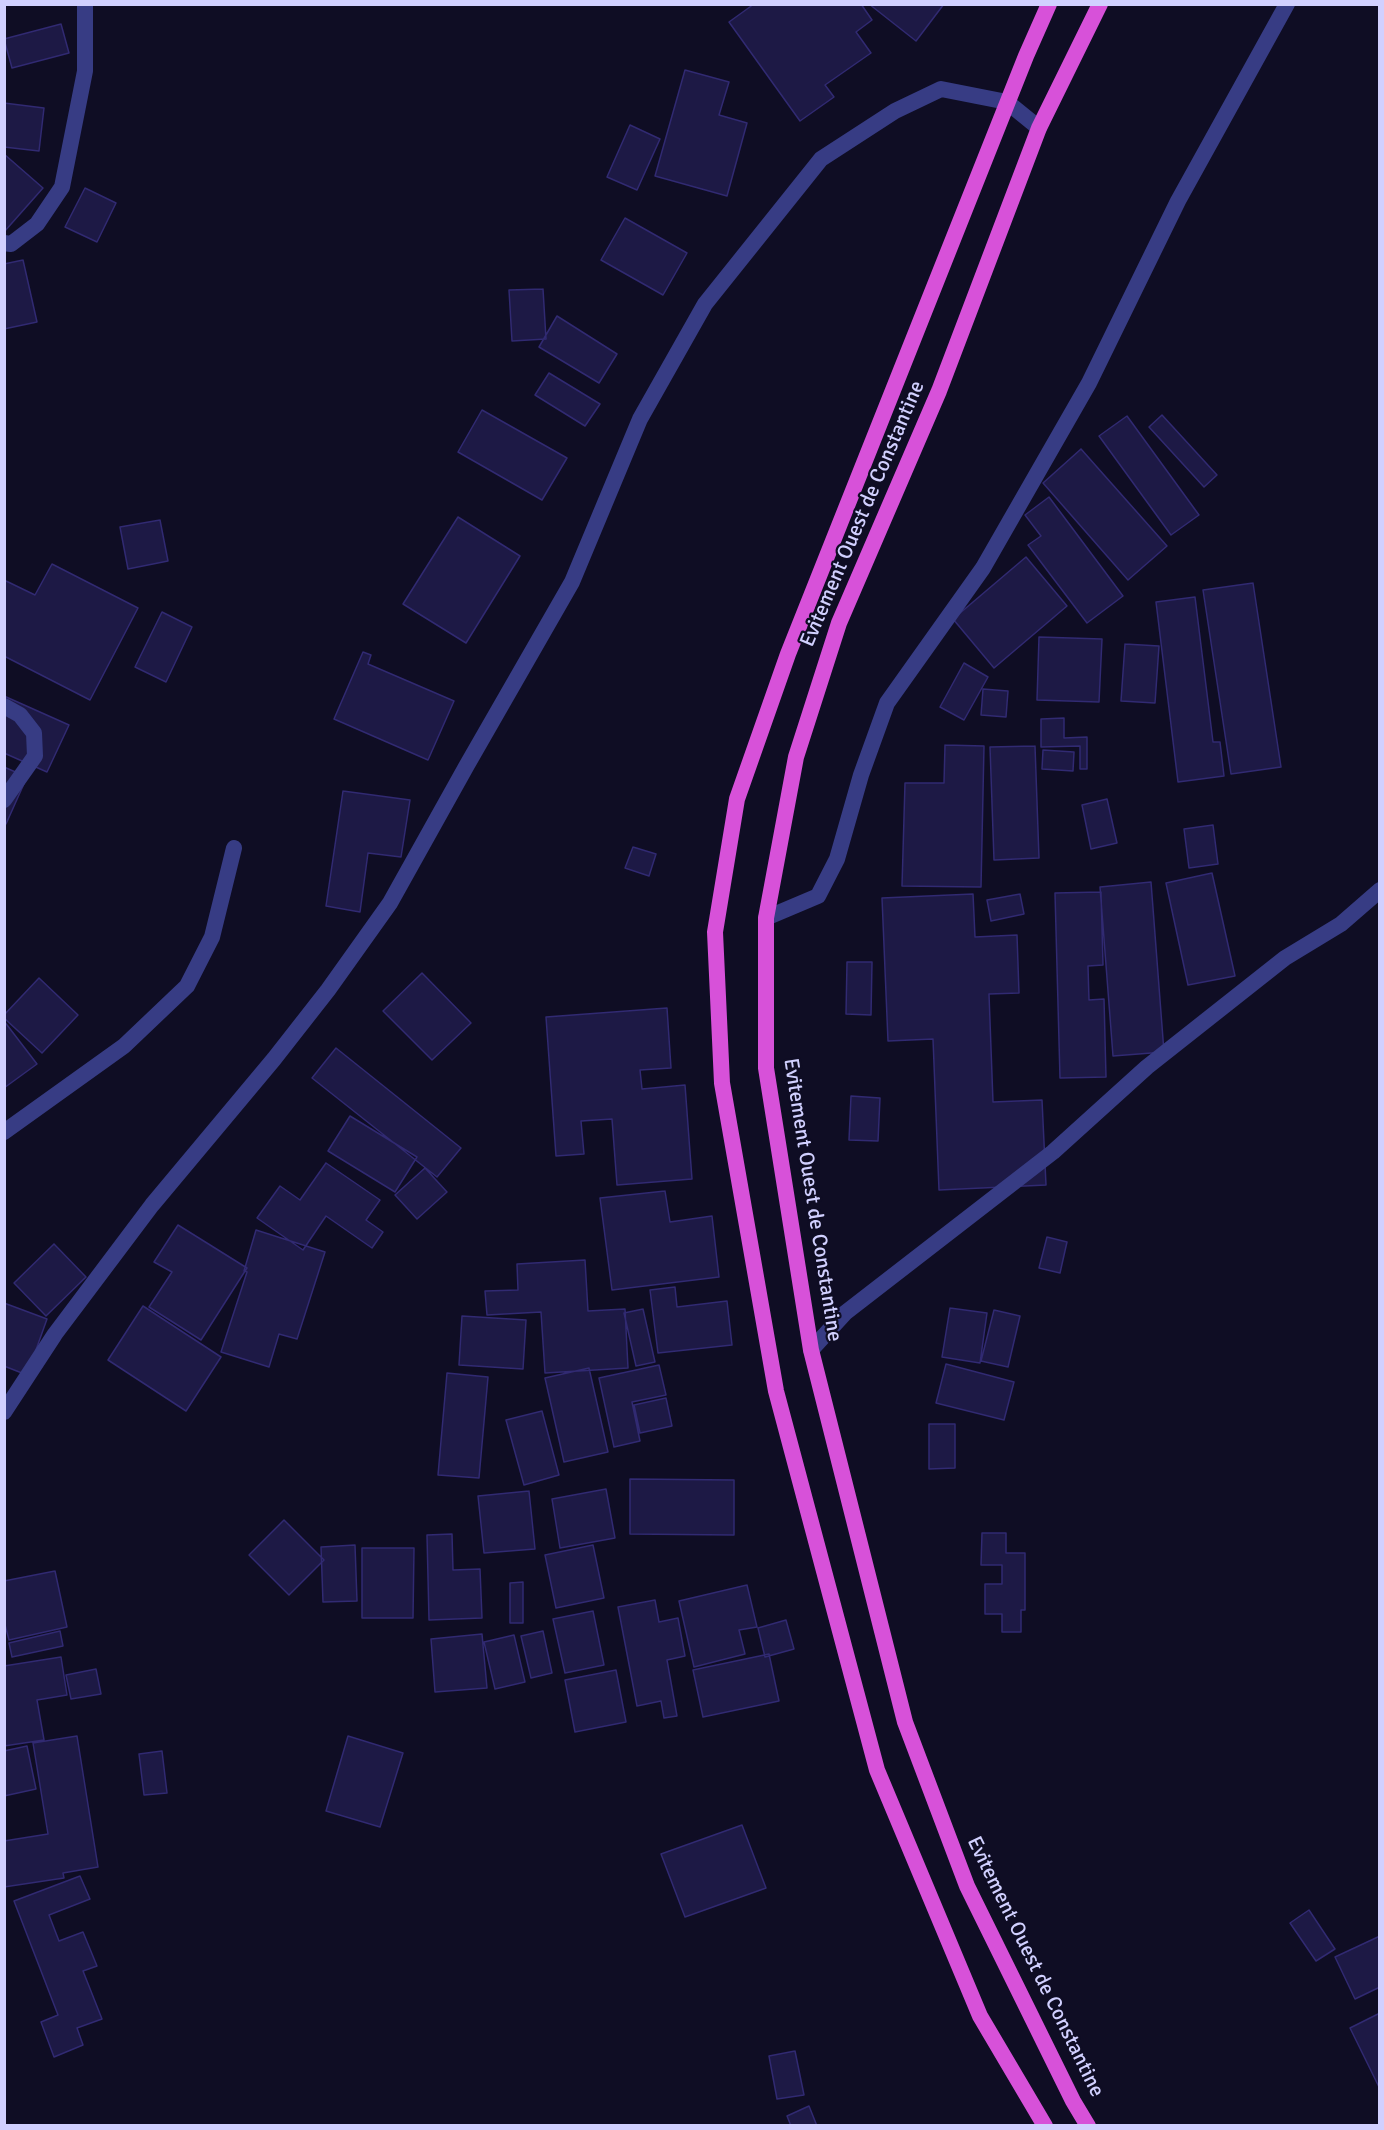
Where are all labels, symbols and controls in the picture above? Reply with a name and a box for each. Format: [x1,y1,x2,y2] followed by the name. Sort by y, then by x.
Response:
[795,377,931,651] street label: Evitement Ouest de Constantine
[777,1056,847,1344] street label: Evitement Ouest de Constantine
[961,1833,1109,2101] street label: Evitement Ouest de Constantine

